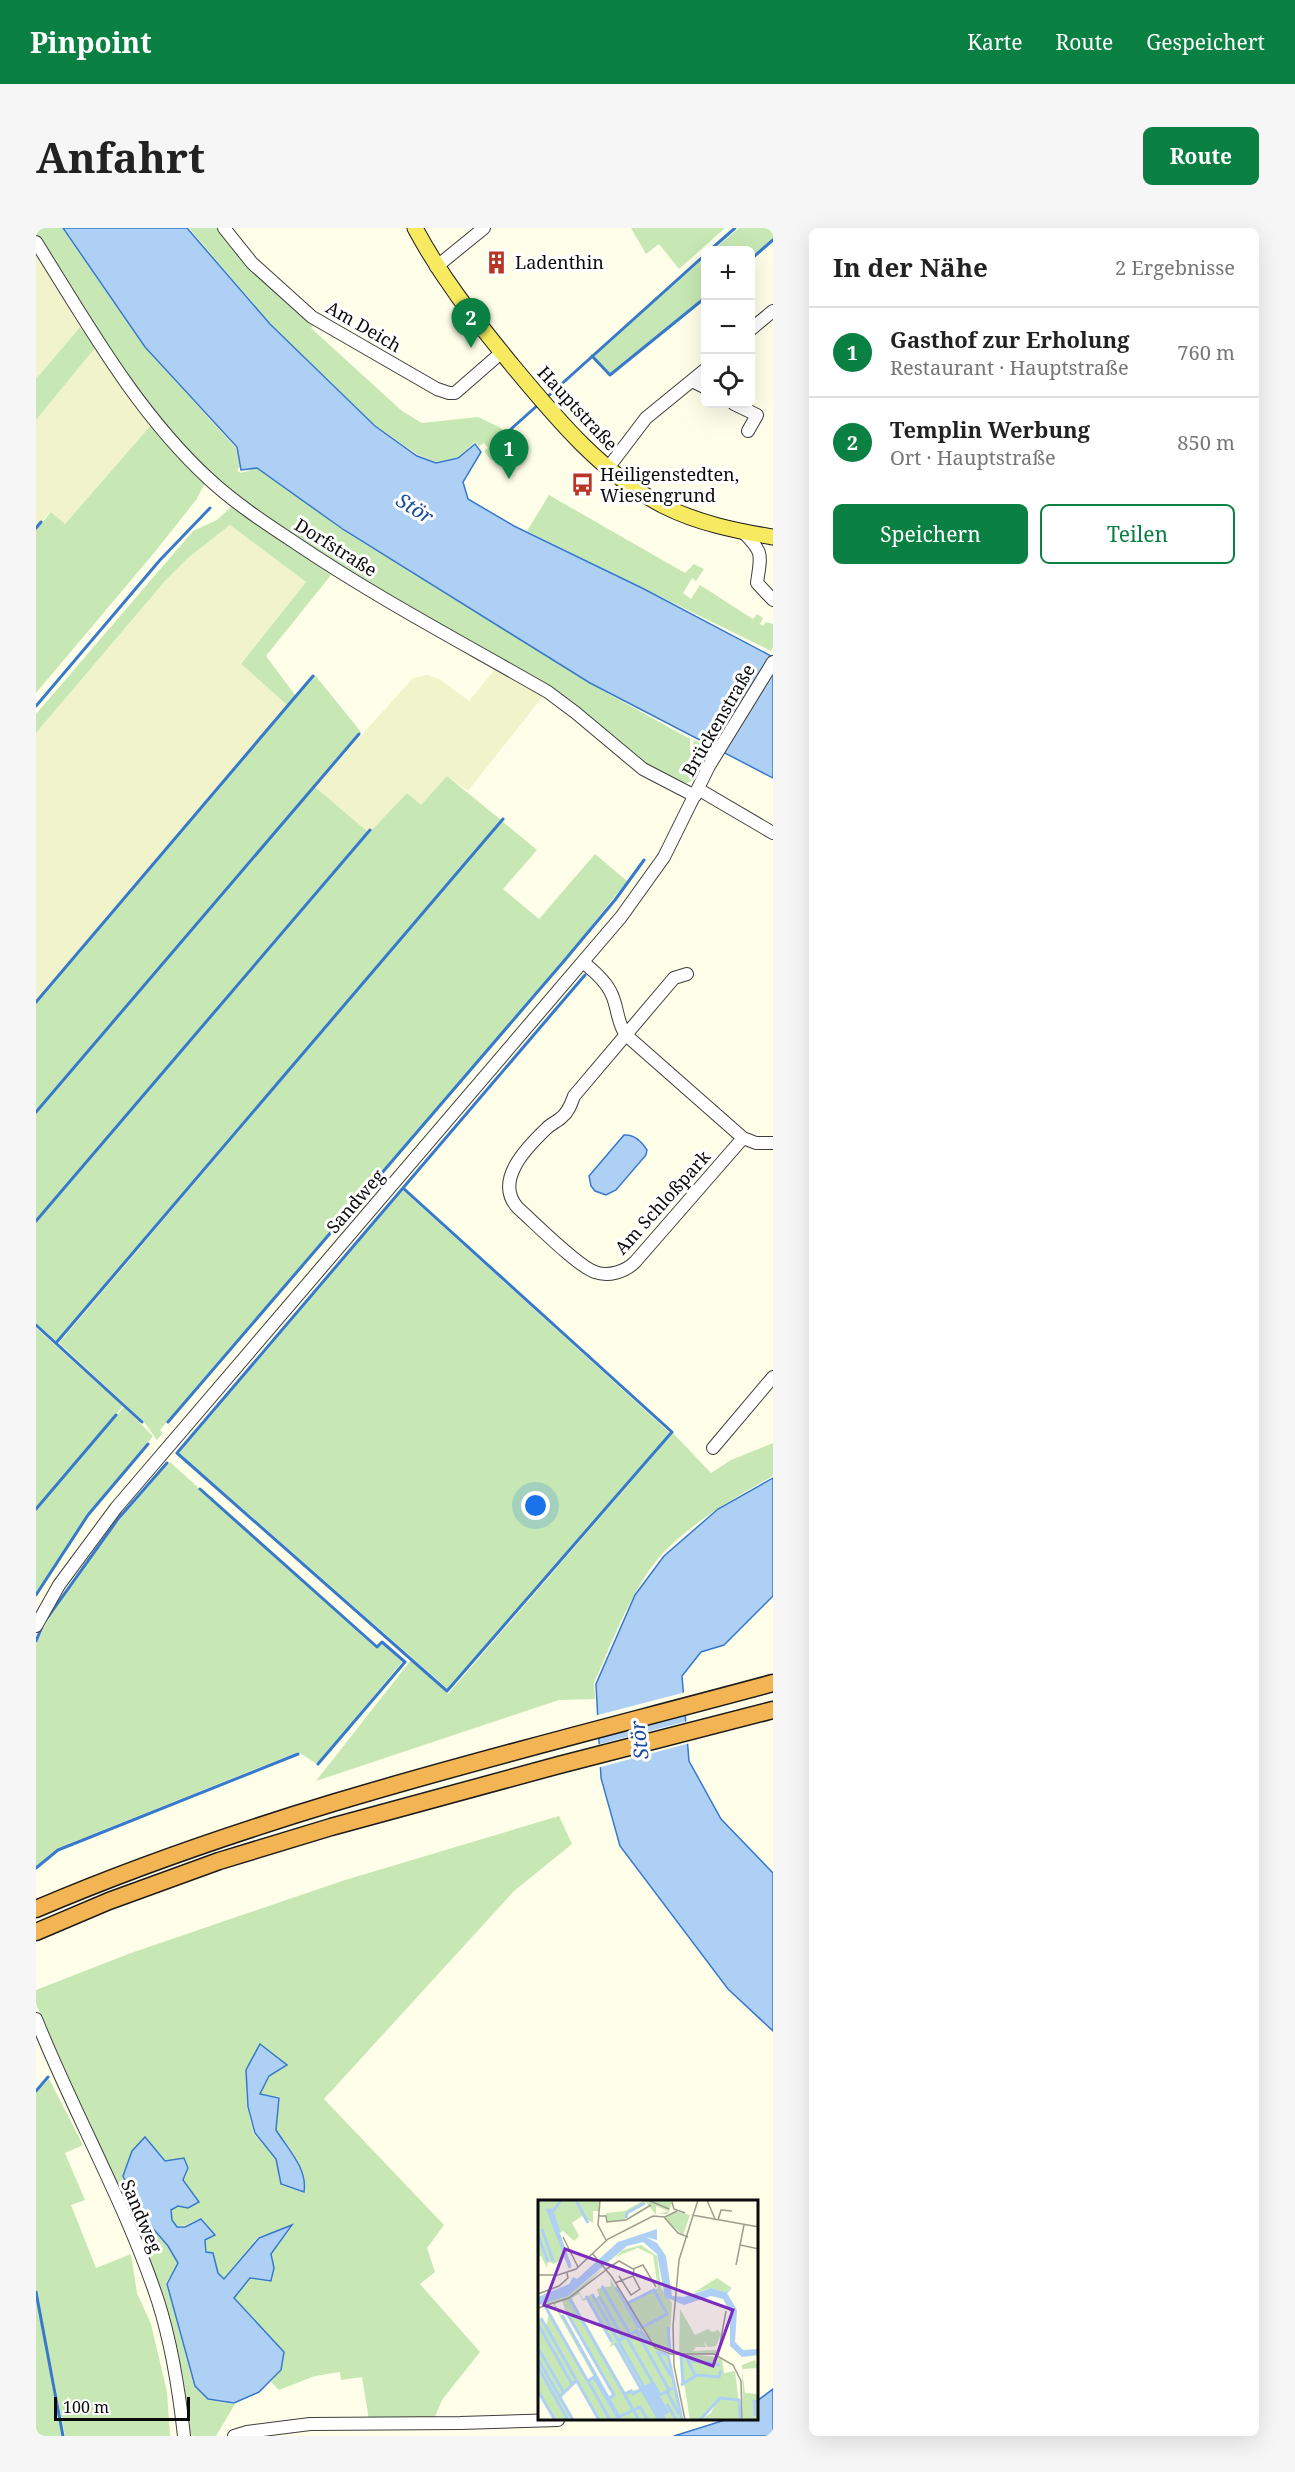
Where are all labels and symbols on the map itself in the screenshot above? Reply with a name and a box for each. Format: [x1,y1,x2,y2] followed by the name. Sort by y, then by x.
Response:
[484,249,510,275] building icon: Ladenthin
[515,250,604,274] place label: Ladenthin
[322,295,406,357] street label: Am Deich
[452,298,490,348] pin: 2
[533,361,623,455] street label: Hauptstraße
[490,430,528,479] pin: 1
[600,462,739,507] place label: Heiligenstedten, Wiesengrund
[569,471,595,497] bus stop icon: Heiligenstedten, Wiesengrund
[391,486,439,530] water label: Stör
[290,512,382,582] street label: Dorfstraße
[676,659,760,781] street label: Brückenstraße
[609,1144,715,1259] street label: Am Schloßpark
[321,1164,390,1238] street label: Sandweg
[521,1491,550,1520] your location
[623,1718,655,1761] water label: Stör
[116,2176,168,2257] street label: Sandweg
[538,2200,758,2421] inset map
[54,2394,190,2422] scale bar

